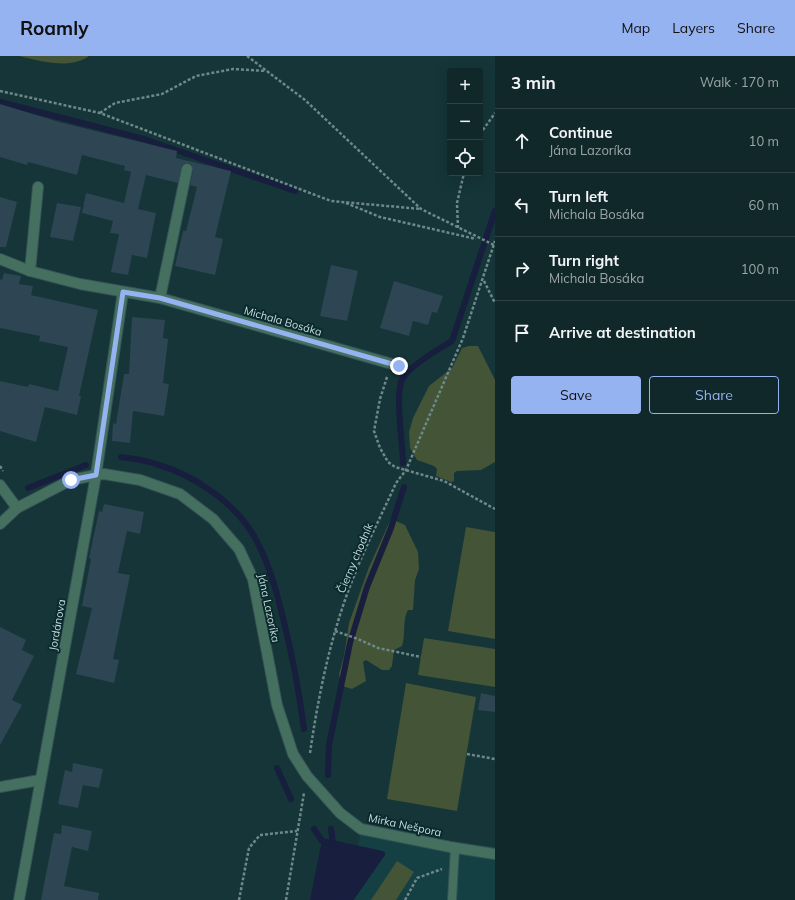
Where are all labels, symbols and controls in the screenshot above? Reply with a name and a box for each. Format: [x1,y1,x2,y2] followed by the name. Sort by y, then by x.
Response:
[20,16,88,40] text: Roamly
[621,19,650,37] text: Map
[672,19,715,37] text: Layers
[737,19,775,37] text: Share
[447,68,483,176] map controls
[447,68,483,104] button: +
[511,72,556,93] text: 3 min
[700,74,779,90] text: Walk · 170 m
[447,104,483,140] button: −
[549,123,612,142] text: Continue
[511,130,533,152] icon: ahead
[749,133,779,149] text: 10 m
[447,140,483,176] button: locate
[549,142,631,158] text: Jána Lazoríka
[549,187,608,206] text: Turn left
[511,194,533,216] icon: left
[749,197,779,213] text: 60 m
[549,206,644,222] text: Michala Bosáka
[549,251,619,270] text: Turn right
[511,258,533,280] icon: right
[741,261,779,277] text: 100 m
[549,270,644,286] text: Michala Bosáka
[242,303,324,339] street label: Michala Bosáka
[511,322,533,344] icon: arrive
[549,323,696,342] text: Arrive at destination
[390,357,408,375] route end
[511,376,641,414] button: Save
[649,376,779,414] button: Share
[62,471,80,489] route start
[334,521,376,595] street label: Čierny chodník
[255,573,283,643] street label: Jána Lazoríka
[46,598,68,652] street label: Jordánova
[367,810,443,840] street label: Mirka Nešpora

